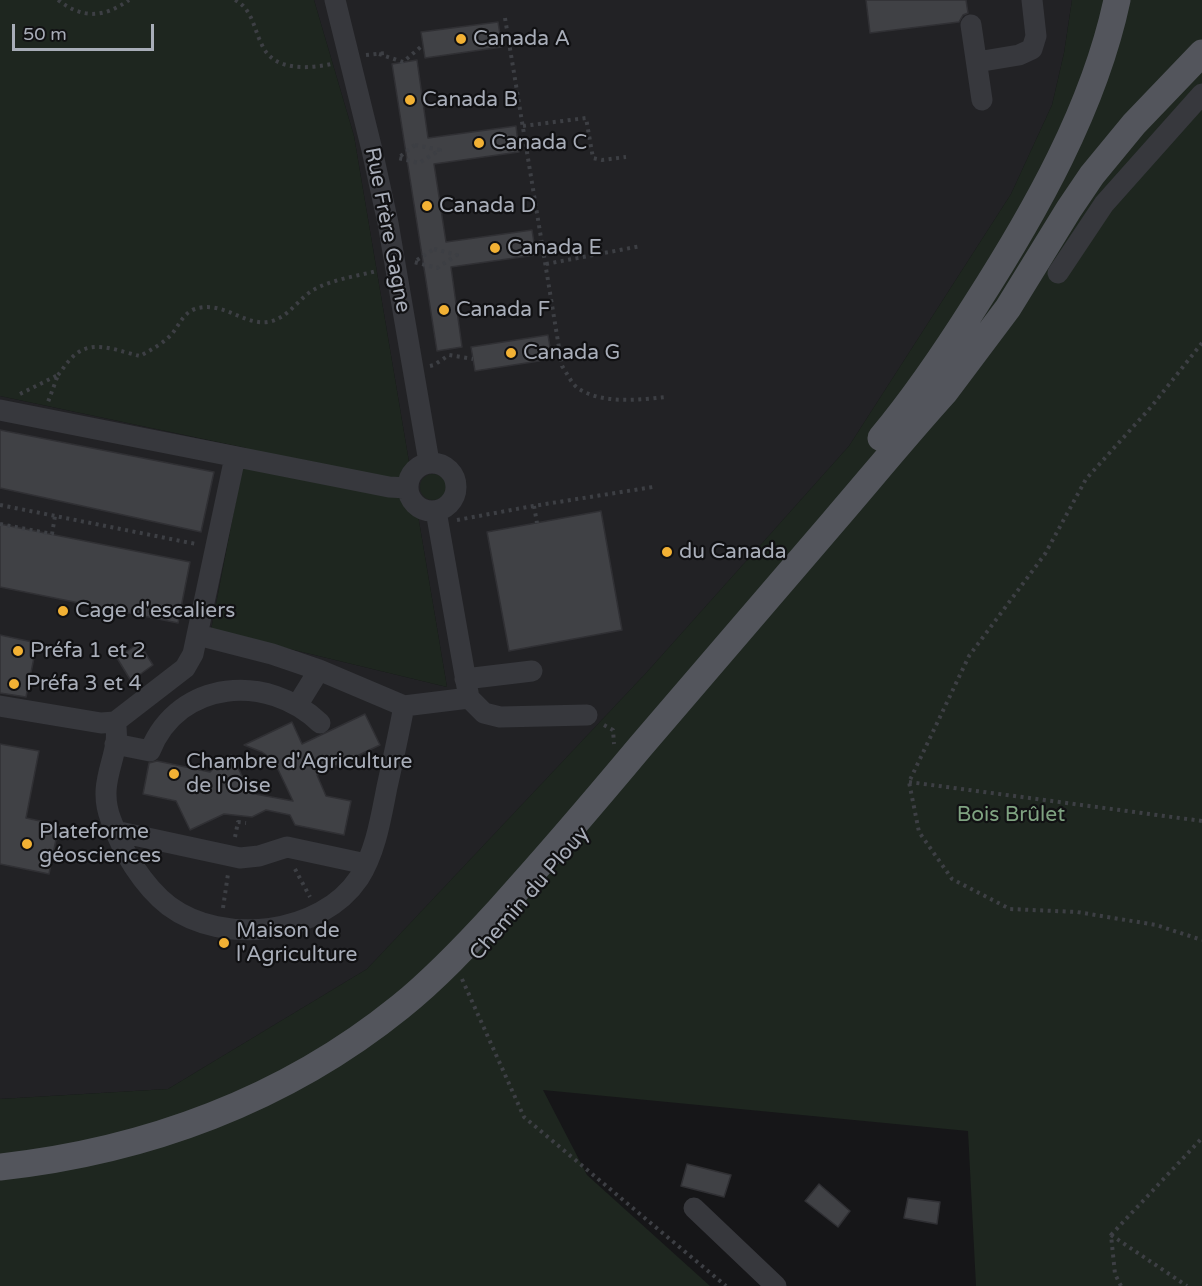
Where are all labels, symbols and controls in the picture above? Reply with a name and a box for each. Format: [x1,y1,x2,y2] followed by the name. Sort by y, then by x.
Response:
[15,12,158,50] scale bar
[23,23,67,45] text: 50 m
[473,26,570,52] place label: Canada A
[454,32,468,46] marker: Canada A
[422,87,518,113] place label: Canada B
[403,93,417,107] marker: Canada B
[491,130,587,156] place label: Canada C
[472,136,486,150] marker: Canada C
[359,145,415,315] street label: Rue Frère Gagne
[439,193,536,219] place label: Canada D
[420,199,434,213] marker: Canada D
[507,235,602,261] place label: Canada E
[488,241,502,255] marker: Canada E
[456,297,550,323] place label: Canada F
[437,303,451,317] marker: Canada F
[523,340,620,366] place label: Canada G
[504,346,518,360] marker: Canada G
[679,539,787,565] place label: du Canada
[660,545,674,559] marker: du Canada
[75,598,235,624] place label: Cage d'escaliers
[56,604,70,618] marker: Cage d'escaliers
[30,638,146,664] place label: Préfa 1 et 2
[11,644,25,658] marker: Préfa 1 et 2
[26,671,142,697] place label: Préfa 3 et 4
[7,677,21,691] marker: Préfa 3 et 4
[186,749,412,799] place label: Chambre d'Agriculture de l'Oise
[167,767,181,781] marker: Chambre d'Agriculture de l'Oise
[957,802,1065,828] park label: Bois Brûlet
[39,819,161,869] place label: Plateforme géosciences
[465,822,595,966] street label: Chemin du Plouy
[20,837,34,851] marker: Plateforme géosciences
[236,918,357,968] place label: Maison de l'Agriculture
[217,936,231,950] marker: Maison de l'Agriculture

